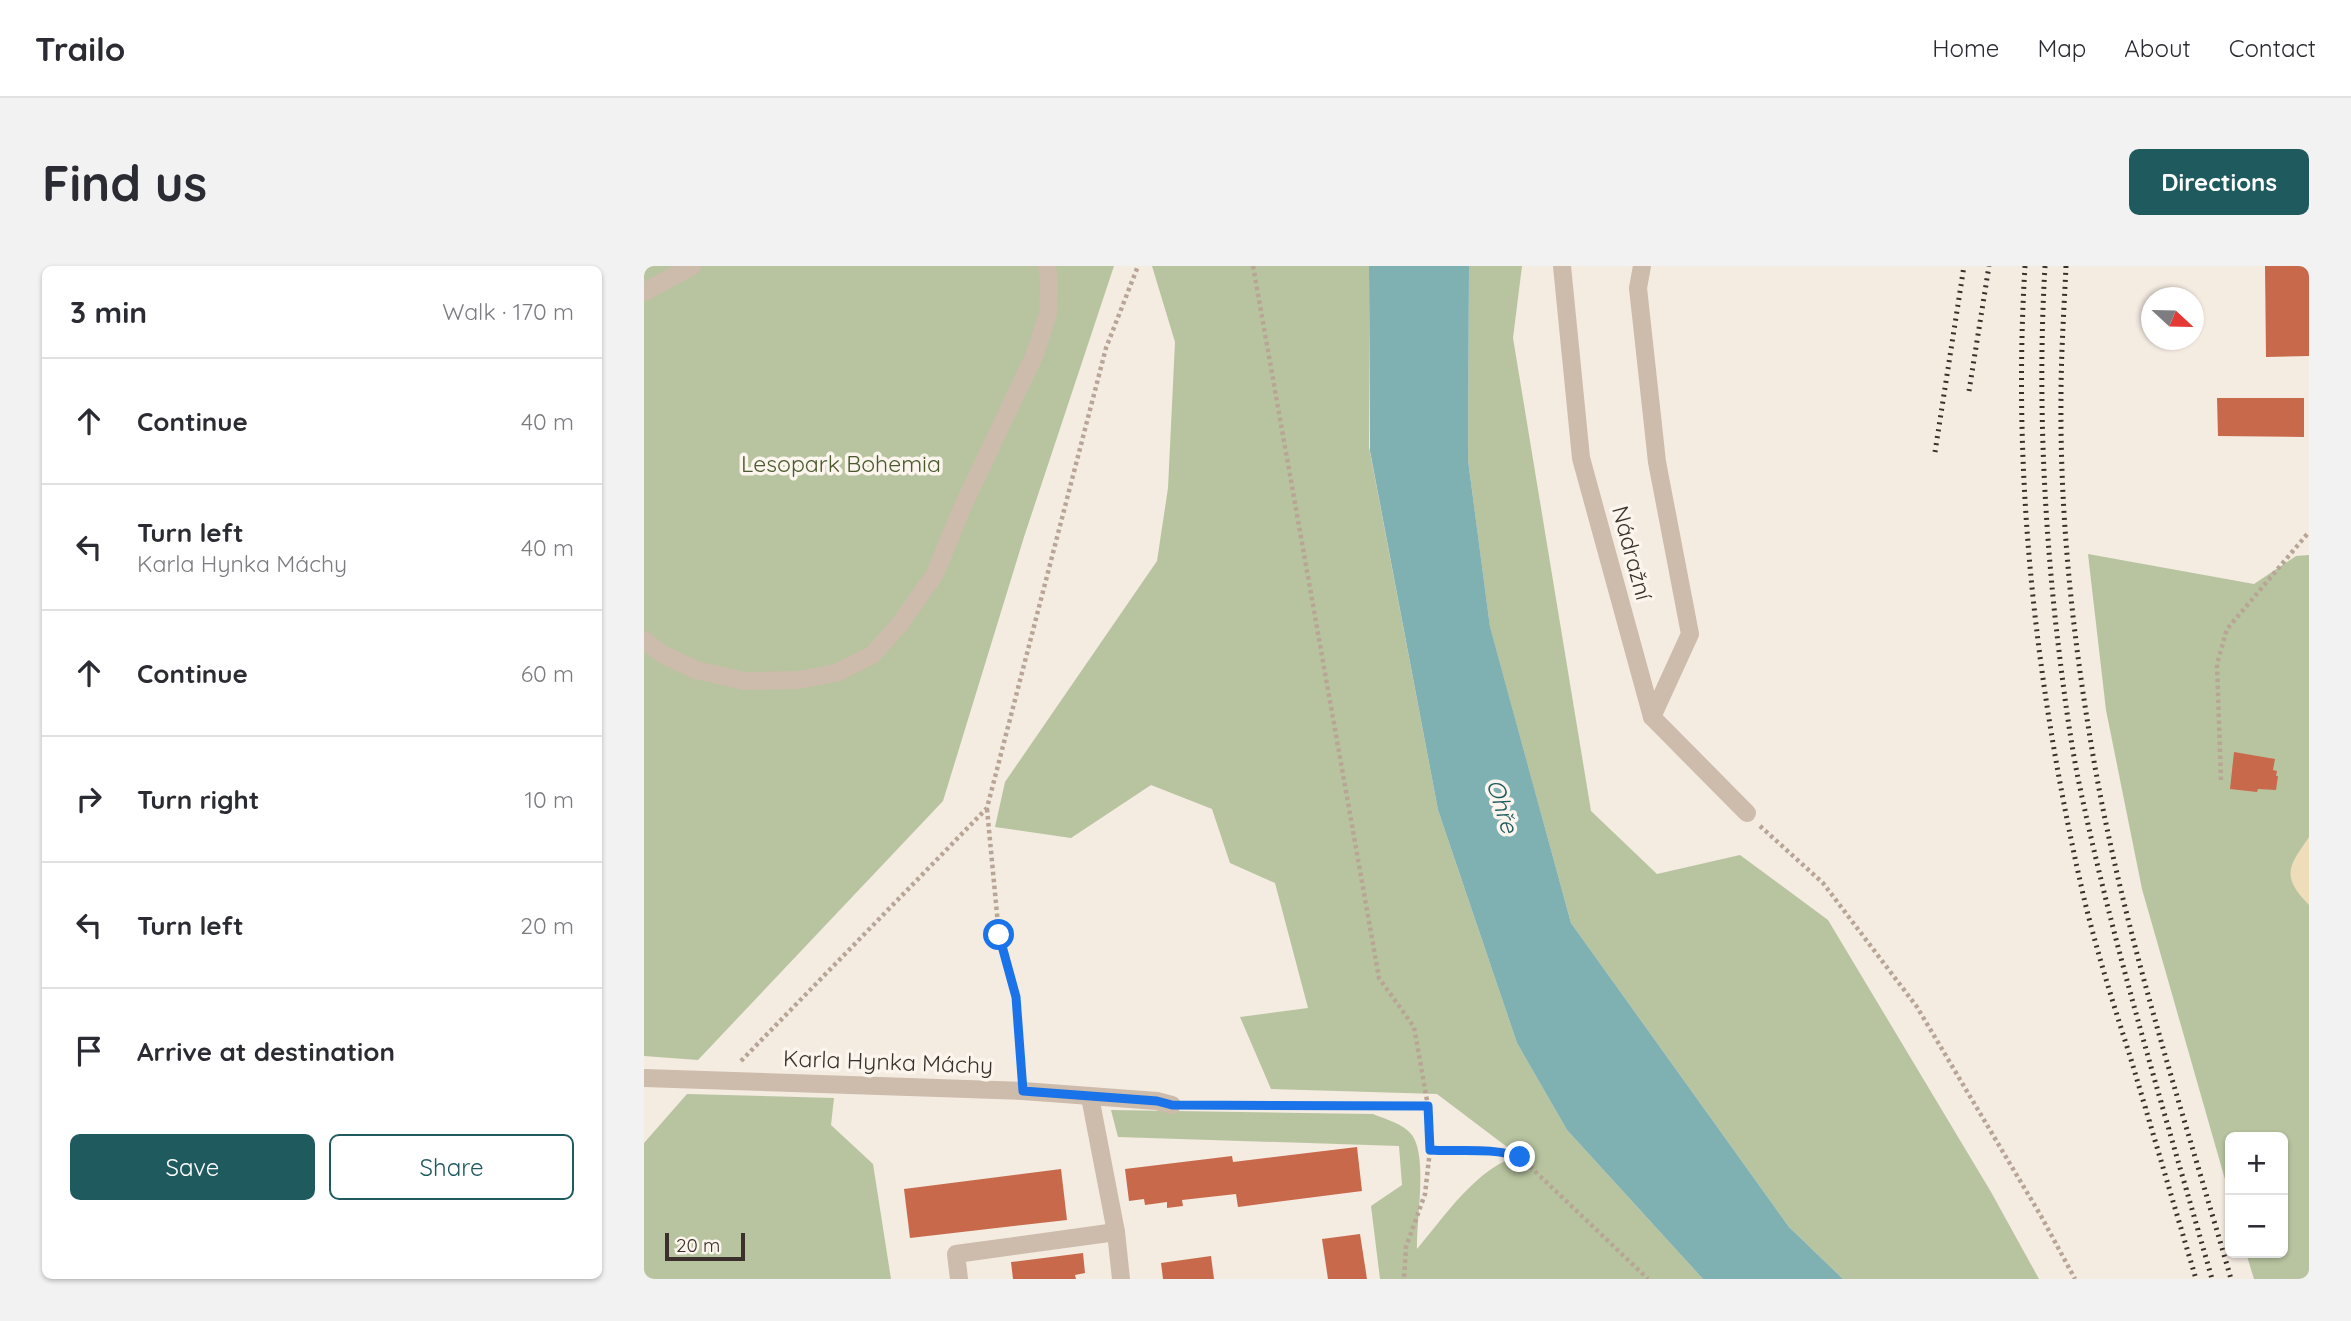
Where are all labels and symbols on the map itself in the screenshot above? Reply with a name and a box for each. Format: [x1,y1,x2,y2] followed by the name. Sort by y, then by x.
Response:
[2141,287,2204,350] north arrow
[741,449,941,478] park label: Lesopark Bohemia
[1606,503,1659,603] street label: Nádražní
[1481,775,1526,838] water label: Ohře
[983,919,1014,950] route start
[783,1043,993,1080] street label: Karla Hynka Máchy
[1504,1141,1535,1172] route end
[665,1230,746,1262] scale bar

